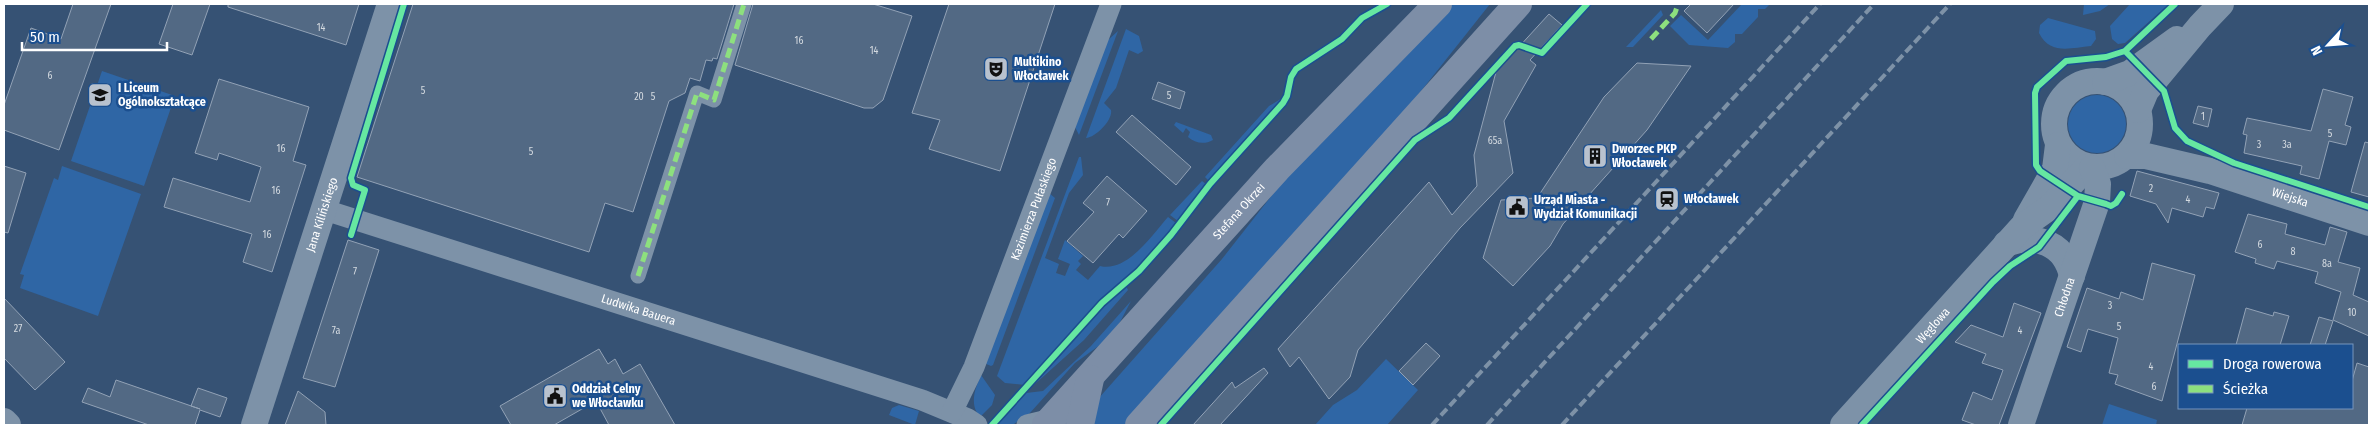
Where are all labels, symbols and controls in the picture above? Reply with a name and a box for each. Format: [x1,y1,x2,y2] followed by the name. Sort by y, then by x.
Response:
[22,20,168,52] scale bar
[2303,20,2353,70] north arrow
[317,22,326,34] house number: 14
[30,28,60,46] text: 50 m
[795,35,803,47] house number: 16
[2307,43,2326,58] text: N
[870,45,879,57] house number: 14
[1014,55,1069,83] place label: Multikino Włocławek
[983,56,1009,82] theatre icon: Multikino Włocławek
[48,70,53,82] house number: 6
[118,81,206,110] place label: I Liceum Ogólnokształcące
[87,82,113,108] school or university icon: I Liceum Ogólnokształcące
[421,85,426,97] house number: 5
[1167,90,1172,102] house number: 5
[634,91,644,103] house number: 20
[651,91,656,103] house number: 5
[2201,111,2205,123] house number: 1
[2328,128,2333,140] house number: 5
[1488,135,1502,147] house number: 65a
[2257,139,2262,151] house number: 3
[2282,139,2292,151] house number: 3a
[1612,142,1677,170] place label: Dworzec PKP Włocławek
[277,143,285,155] house number: 16
[1582,143,1608,169] building icon: Dworzec PKP Włocławek
[529,146,534,158] house number: 5
[1008,156,1059,262] street label: Kazimierza Pułaskiego
[303,176,341,254] street label: Jana Kilińskiego
[1210,180,1268,242] street label: Stefana Okrzei
[2149,183,2154,195] house number: 2
[272,185,280,197] house number: 16
[2270,185,2310,210] street label: Wiejska
[1654,186,1680,212] station icon: Włocławek
[1684,192,1739,206] place label: Włocławek
[1534,193,1637,221] place label: Urząd Miasta - Wydział Komunikacji
[1504,194,1530,220] public building icon: Urząd Miasta - Wydział Komunikacji
[2186,194,2191,206] house number: 4
[1106,197,1110,209] house number: 7
[263,229,271,241] house number: 16
[2258,239,2263,251] house number: 6
[2291,246,2296,258] house number: 8
[2322,258,2332,270] house number: 8a
[353,266,357,278] house number: 7
[2051,276,2078,319] street label: Chłodna
[600,291,678,328] street label: Ludwika Bauera
[2108,300,2113,312] house number: 3
[1913,305,1953,346] street label: Węglowa
[2347,307,2357,319] house number: 10
[2117,321,2122,333] house number: 5
[14,323,22,335] house number: 27
[332,325,340,337] house number: 7a
[2018,325,2023,337] house number: 4
[2178,344,2353,409] legend
[2223,355,2322,373] text: Droga rowerowa
[2149,361,2154,373] house number: 4
[2223,380,2268,398] text: Ścieżka
[2152,381,2157,393] house number: 6
[572,382,643,410] place label: Oddział Celny we Włocławku
[542,383,568,409] public building icon: Oddział Celny we Włocławku

